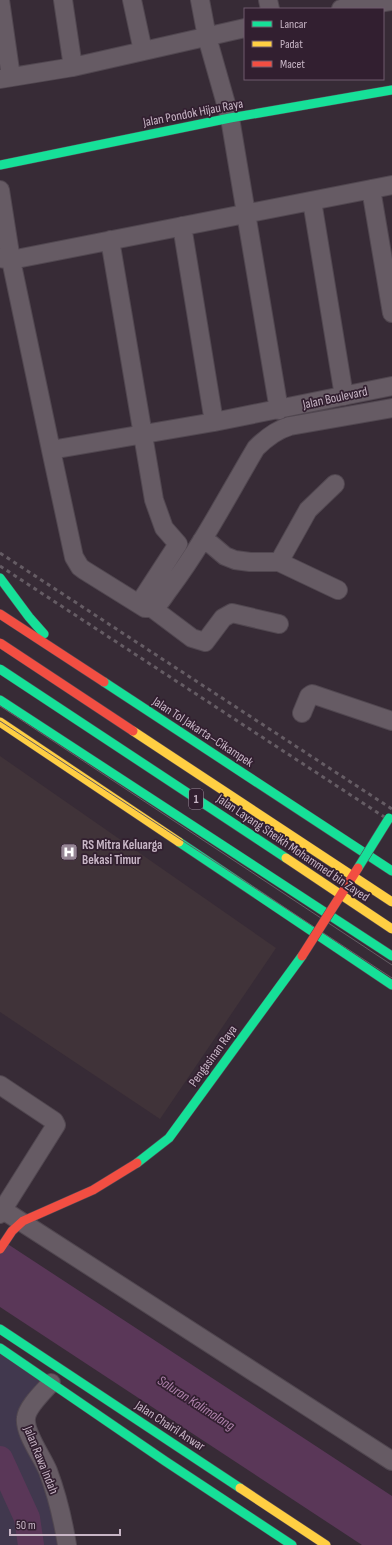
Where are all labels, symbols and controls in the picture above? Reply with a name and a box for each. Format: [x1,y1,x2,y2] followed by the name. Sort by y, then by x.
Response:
[244,8,384,80] legend
[280,17,307,32] text: Lancar
[280,37,303,52] text: Padat
[280,57,305,72] text: Macet
[141,95,244,131] street label: Jalan Pondok Hijau Raya
[300,383,369,413] street label: Jalan Boulevard
[149,693,257,771] street label: Jalan Tol Jakarta–Cikampek
[189,789,203,809] road number: 1
[213,790,372,905] street label: Jalan Layang Sheikh Mohammed bin Zayed
[82,837,162,868] place label: RS Mitra Keluarga Bekasi Timur
[59,842,79,862] hospital icon: RS Mitra Keluarga Bekasi Timur
[185,1022,241,1090] street label: Pengasinan Raya
[154,1372,238,1434] water label: Saluran Kalimalang
[131,1397,208,1455] street label: Jalan Chairil Anwar
[20,1423,62,1496] street label: Jalan Rawa Indah
[10,1511,120,1537] scale bar
[16,1518,36,1533] text: 50 m

